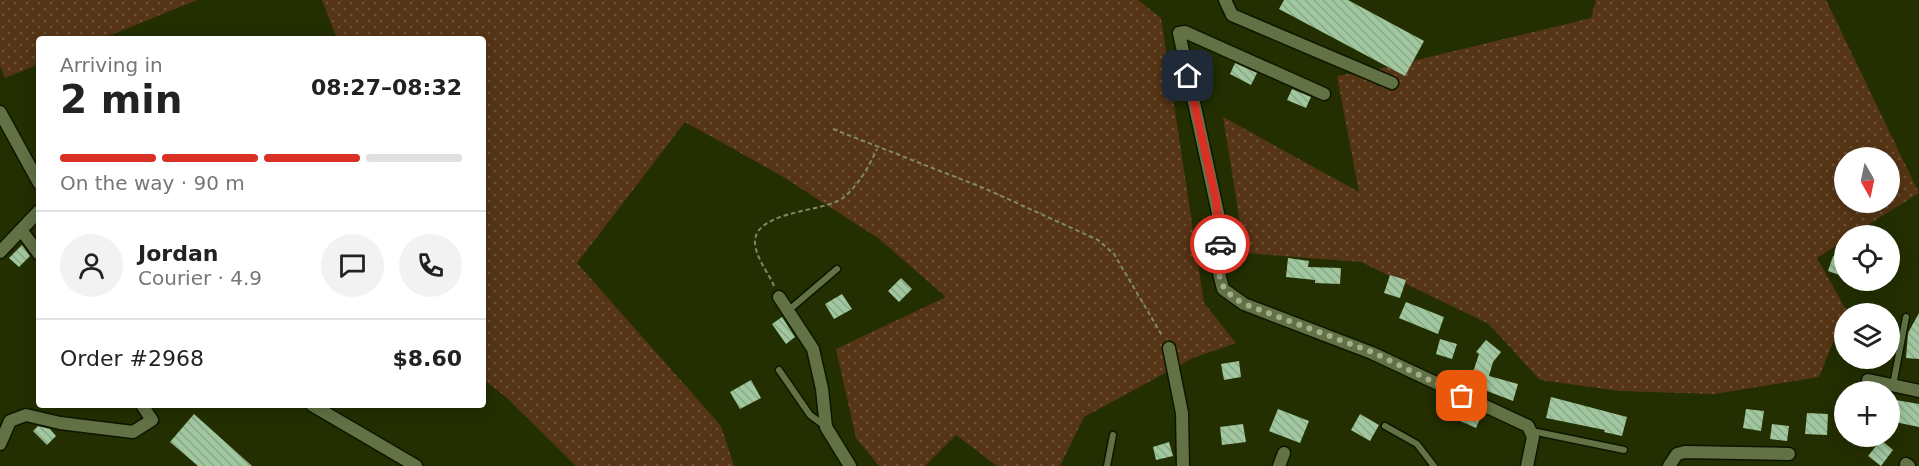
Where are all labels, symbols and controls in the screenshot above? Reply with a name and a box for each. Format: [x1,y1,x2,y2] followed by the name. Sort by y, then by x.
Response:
[1162,50,1213,101] pin
[60,53,163,77] text: Arriving in
[1171,59,1204,92] icon: home
[311,75,462,100] text: 08:27–08:32
[60,77,182,122] text: 2 min
[1834,147,1900,213] north arrow
[1834,147,1900,447] map controls
[60,171,245,195] text: On the way · 90 m
[1190,214,1250,274] courier
[1834,225,1900,291] button: locate
[1204,228,1237,261] icon: car
[60,234,123,297] button: person
[321,234,384,297] button: chat
[399,234,462,297] button: phone
[138,241,218,266] text: Jordan
[138,266,262,290] text: Courier · 4.9
[1834,303,1900,369] button: layers
[60,346,204,371] text: Order #2968
[392,346,462,371] text: $8.60
[1436,370,1487,421] pin
[1445,379,1478,412] icon: bag
[1834,381,1900,447] button: +

